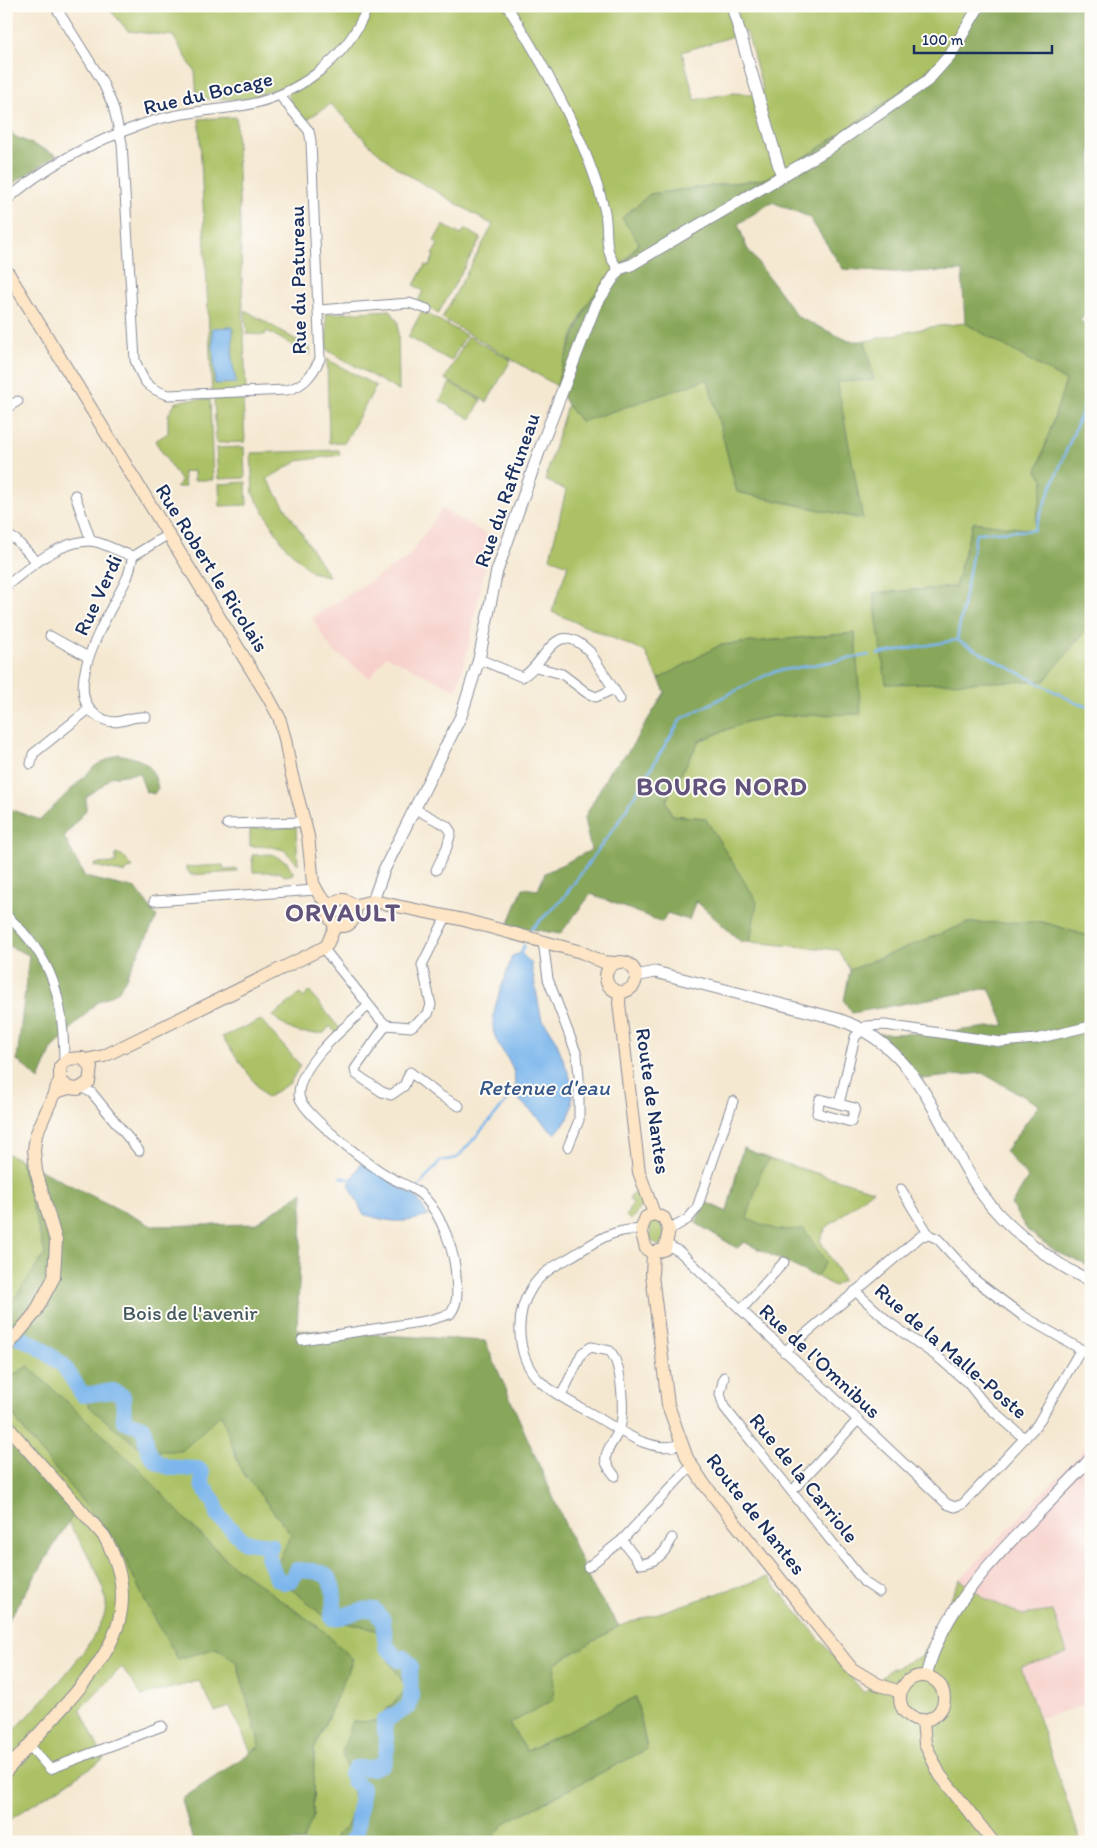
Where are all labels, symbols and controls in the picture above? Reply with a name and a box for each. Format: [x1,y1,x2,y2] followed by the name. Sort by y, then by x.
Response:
[914,22,1052,54] scale bar
[922,31,964,49] text: 100 m
[141,65,275,120] street label: Rue du Bocage
[284,205,311,355] street label: Rue du Patureau
[468,409,545,570] street label: Rue du Raffuneau
[150,479,274,657] street label: Rue Robert le Ricolais
[68,550,127,639] street label: Rue Verdi
[636,770,808,802] district label: BOURG NORD
[285,896,401,928] district label: ORVAULT
[631,1026,676,1176] street label: Route de Nantes
[478,1074,611,1101] water label: Retenue d'eau
[870,1277,1033,1424] street label: Rue de la Malle-Poste
[754,1298,886,1423] street label: Rue de l'Omnibus
[122,1300,258,1325] park label: Bois de l'avenir
[744,1408,864,1548] street label: Rue de la Carriole
[701,1448,812,1579] street label: Route de Nantes

